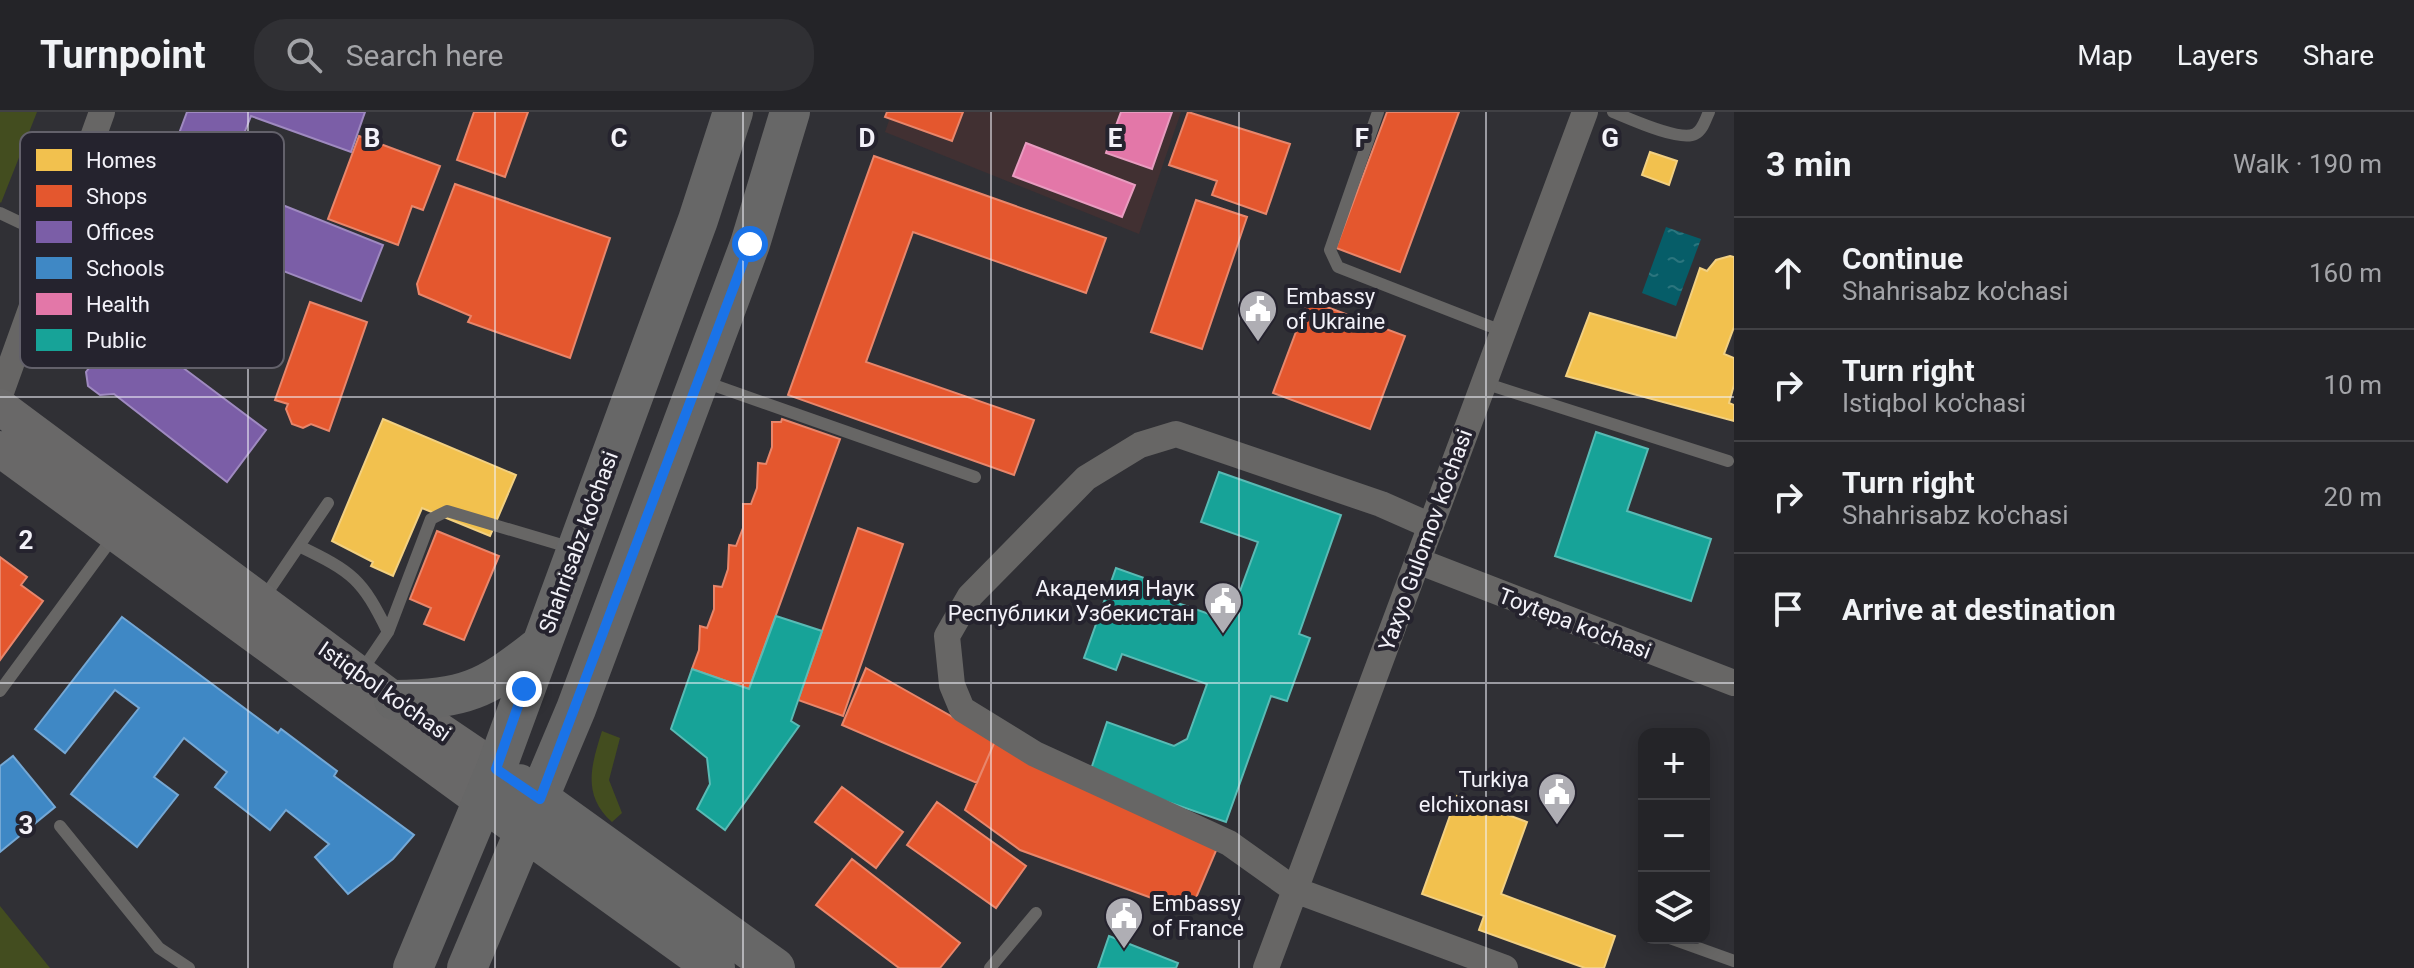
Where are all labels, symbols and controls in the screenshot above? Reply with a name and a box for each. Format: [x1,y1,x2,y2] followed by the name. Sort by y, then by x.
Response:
[254,19,814,91] search box
[40,33,206,77] text: Turnpoint
[282,33,326,77] icon: search
[346,38,504,73] text: Search here
[2077,39,2133,72] text: Map
[2177,39,2259,72] text: Layers
[2303,39,2374,72] text: Share
[364,123,380,153] text: B
[610,123,628,153] text: C
[859,123,875,153] text: D
[1108,123,1123,153] text: E
[1355,123,1369,153] text: F
[1601,123,1619,153] text: G
[20,132,284,368] legend
[1766,144,1851,184] text: 3 min
[86,148,157,173] text: Homes
[2233,149,2382,179] text: Walk · 190 m
[86,184,147,209] text: Shops
[86,220,154,245] text: Offices
[732,226,768,262] route start
[1842,241,1963,276] text: Continue
[1766,251,1810,295] icon: ahead
[86,256,165,281] text: Schools
[2309,258,2382,288] text: 160 m
[1842,276,2069,306] text: Shahrisabz ko'chasi
[1286,284,1385,334] place label: Embassy of Ukraine
[1237,288,1279,343] public building icon: Embassy of Ukraine
[86,292,150,317] text: Health
[86,328,147,353] text: Public
[1842,353,1975,388] text: Turn right
[1766,363,1810,407] icon: right
[2324,370,2382,400] text: 10 m
[1842,388,2026,418] text: Istiqbol ko'chasi
[1374,426,1477,654] street label: Yaxyo Gulomov ko'chasi
[534,448,623,637] street label: Shahrisabz ko'chasi
[1842,465,1975,500] text: Turn right
[1766,475,1810,519] icon: right
[2324,482,2382,512] text: 20 m
[1842,500,2069,530] text: Shahrisabz ko'chasi
[19,525,33,555] text: 2
[948,576,1195,626] place label: Академия Наук Республики Узбекистан
[1202,580,1244,635] public building icon: Академия Наук Республики Узбекистан
[1495,583,1655,664] street label: Toytepa ko'chasi
[1766,587,1810,631] icon: arrive
[1842,592,2116,627] text: Arrive at destination
[314,636,456,746] street label: Istiqbol ko'chasi
[506,671,542,707] route end
[1638,728,1710,944] map controls
[1638,728,1710,800] button: +
[1419,767,1529,817] place label: Turkiya elchixonası
[1536,771,1578,826] public building icon: Turkiya elchixonası
[1638,800,1710,872] button: −
[19,810,33,840] text: 3
[1638,872,1710,944] button: layers
[1152,891,1244,941] place label: Embassy of France
[1103,895,1145,950] public building icon: Embassy of France

